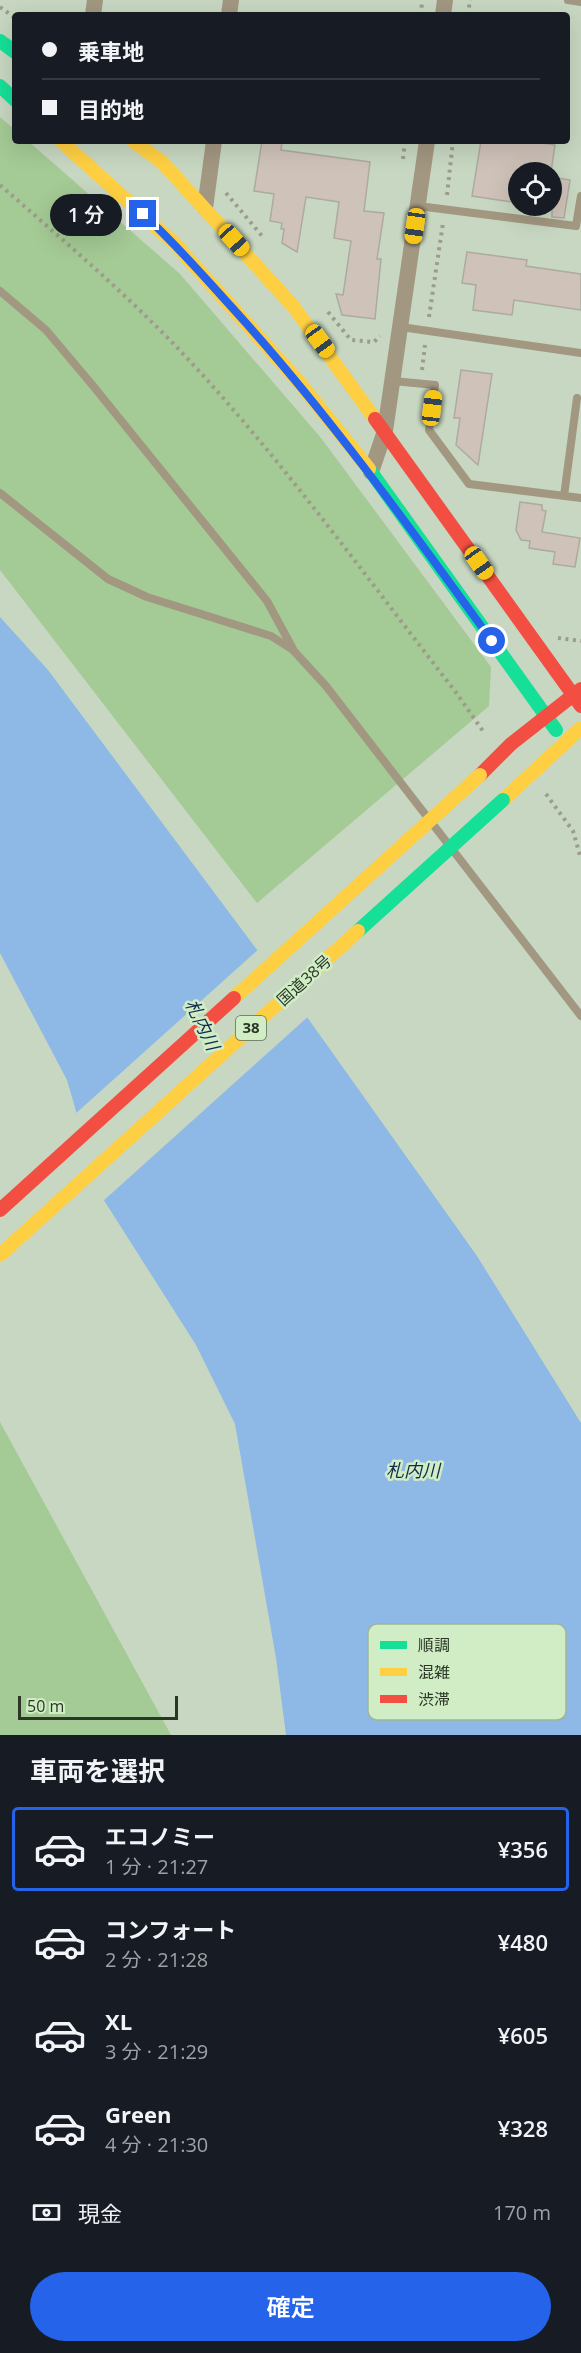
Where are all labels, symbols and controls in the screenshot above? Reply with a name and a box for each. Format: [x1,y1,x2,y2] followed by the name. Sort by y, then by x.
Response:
[78,36,144,66] text: 乗車地
[78,94,144,124] text: 目的地
[508,162,562,216] map controls
[508,162,562,216] button: locate
[50,193,122,235] callout: 1 分
[129,200,156,227] route end
[68,201,104,228] text: 1 分
[404,207,426,245] car
[215,221,253,259] car
[302,321,338,361] car
[421,389,443,427] car
[461,543,497,583] car
[478,627,505,654] route start
[272,950,336,1010] street label: 国道38号
[180,995,226,1056] water label: 札内川
[236,1016,266,1040] road number: 38
[386,1458,442,1482] water label: 札内川
[368,1624,566,1720] legend
[418,1634,450,1656] text: 順調
[418,1661,450,1683] text: 混雑
[418,1688,450,1710] text: 渋滞
[18,1693,178,1720] scale bar
[27,1695,64,1717] text: 50 m
[30,1752,165,1789] text: 車両を選択
[105,1821,215,1851] text: エコノミー
[33,1822,87,1876] icon: car
[498,1834,548,1864] text: ¥356
[105,1853,208,1880] text: 1 分 · 21:27
[105,1914,236,1944] text: コンフォート
[33,1915,87,1969] icon: car
[498,1927,548,1957] text: ¥480
[105,1946,208,1973] text: 2 分 · 21:28
[105,2006,132,2036] text: XL
[33,2008,87,2062] icon: car
[498,2020,548,2050] text: ¥605
[105,2038,208,2065] text: 3 分 · 21:29
[105,2099,171,2129] text: Green
[33,2101,87,2155] icon: car
[498,2113,548,2143] text: ¥328
[105,2131,208,2158] text: 4 分 · 21:30
[30,2196,63,2229] icon: cash
[78,2198,122,2228] text: 現金
[493,2199,551,2226] text: 170 m
[30,2272,551,2341] button: 確定

